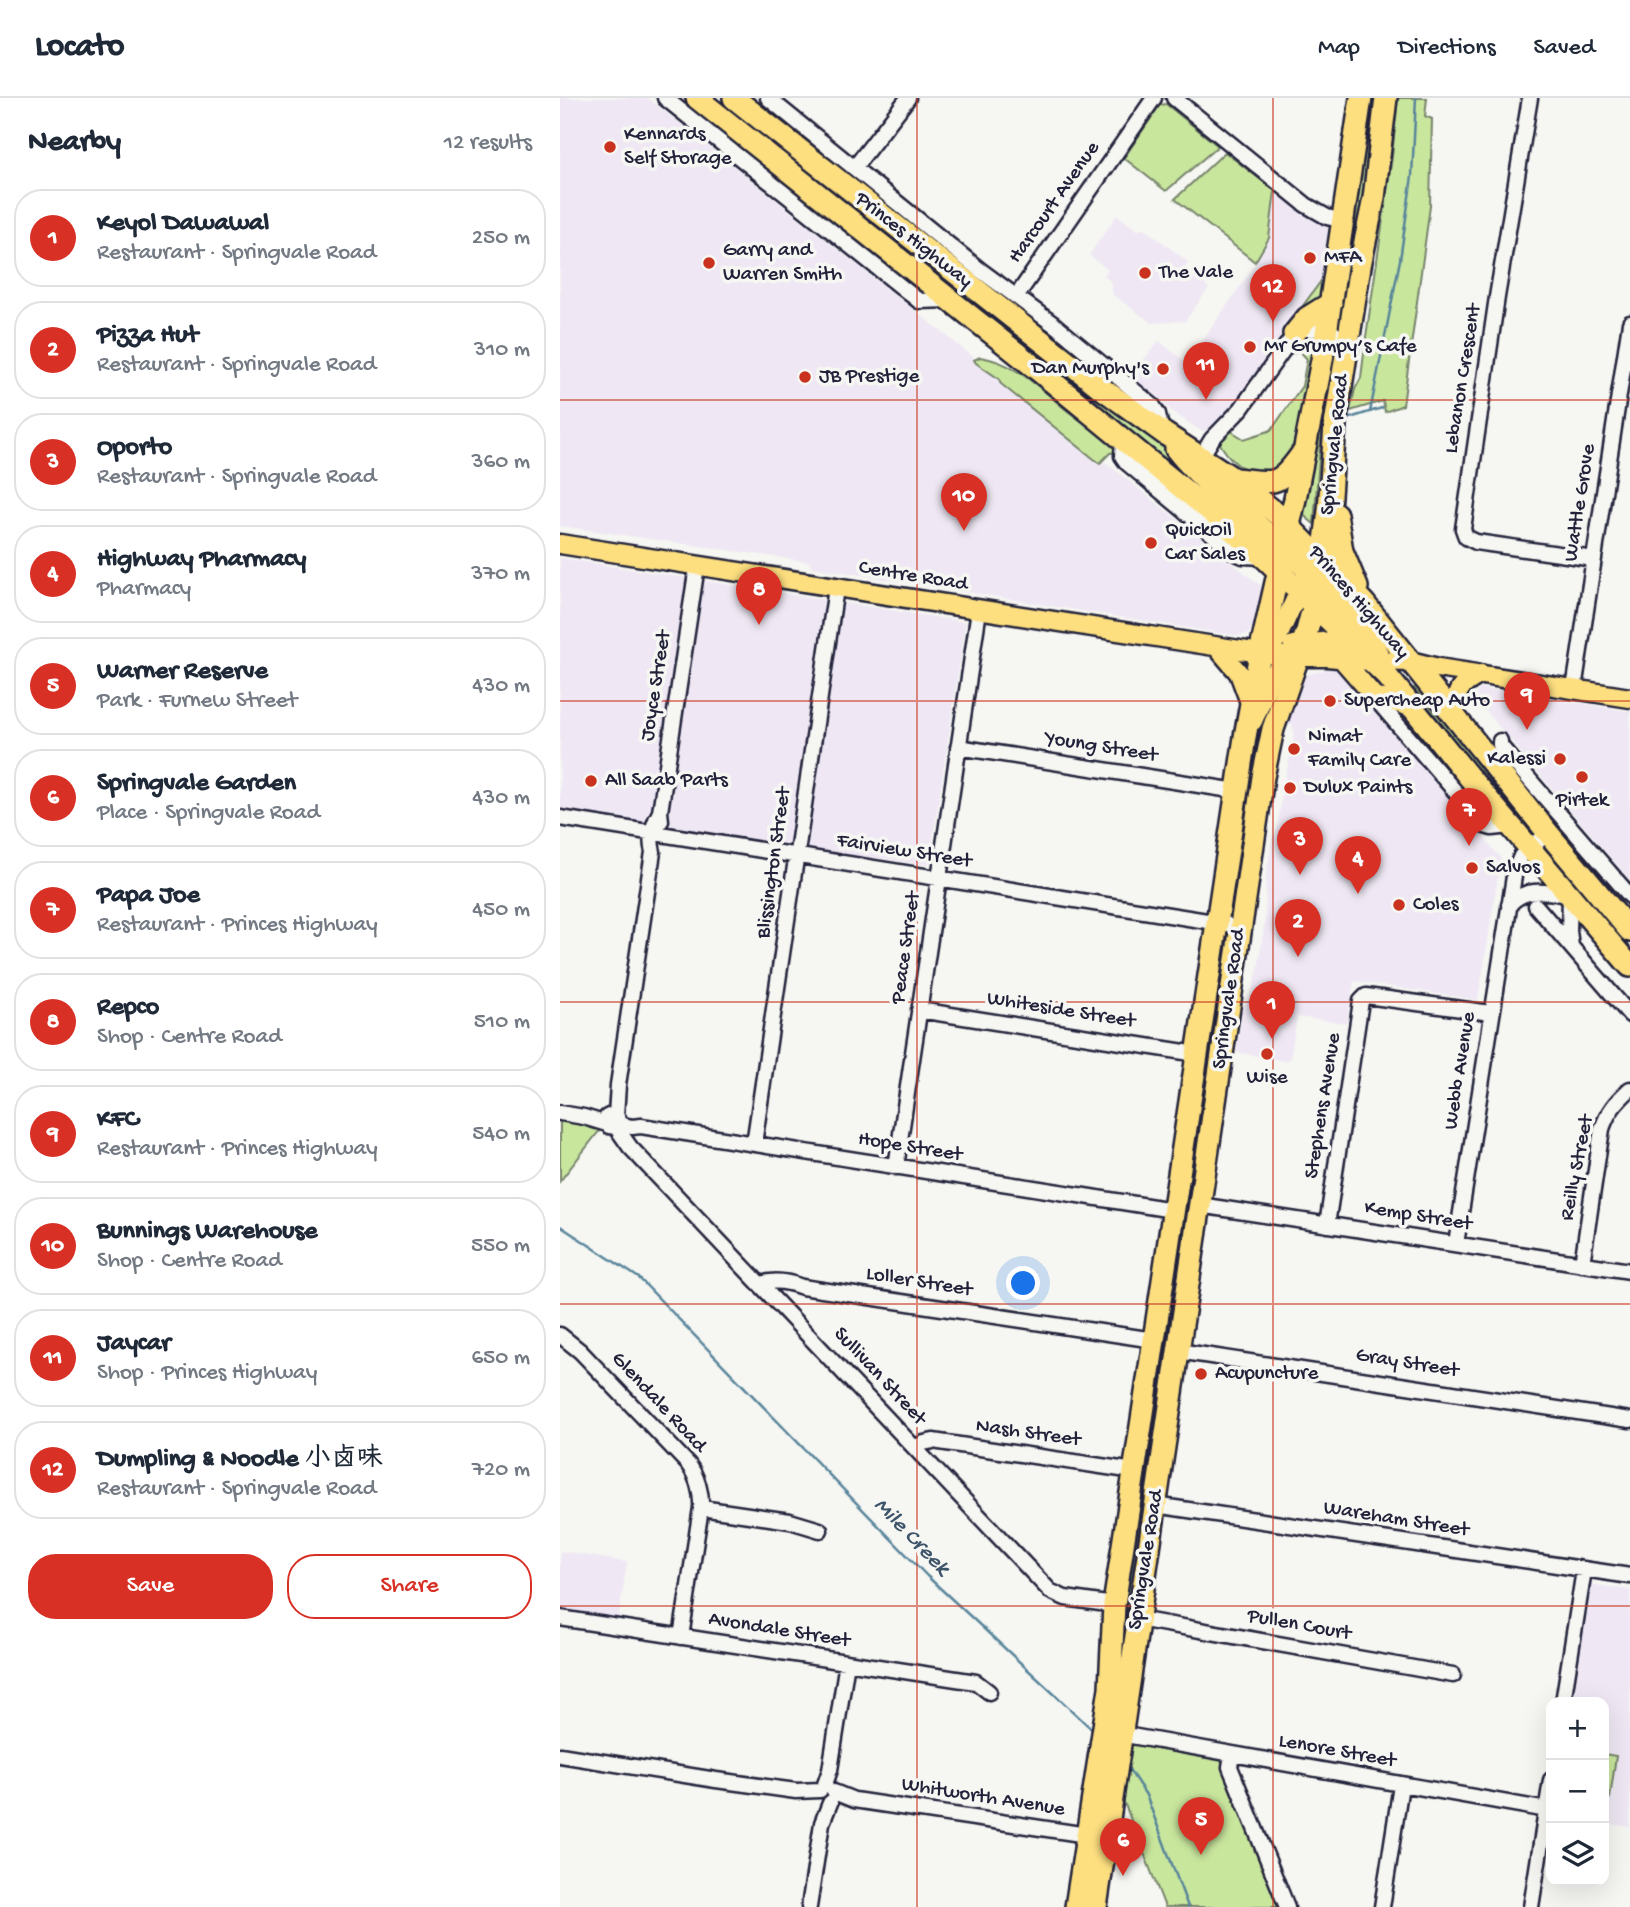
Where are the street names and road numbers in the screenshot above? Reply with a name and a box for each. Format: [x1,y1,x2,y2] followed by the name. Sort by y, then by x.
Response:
[1004,136,1107,269] street label: Harcourt Avenue
[848,187,977,295] street label: Princes Highway
[1440,300,1489,456] street label: Lebanon Crescent
[1316,372,1356,517] street label: Springvale Road
[1559,441,1603,564] street label: Wattle Grove
[1301,540,1414,665] street label: Princes Highway
[857,556,971,598] street label: Centre Road
[636,627,678,743] street label: Joyce Street
[1041,726,1161,770] street label: Young Street
[752,783,798,941] street label: Blissington Street
[834,829,976,875] street label: Fairview Street
[887,888,928,1007] street label: Peace Street
[1208,926,1252,1071] street label: Springvale Road
[985,987,1139,1035] street label: Whiteside Street
[1439,1009,1483,1132] street label: Webb Avenue
[1300,1030,1348,1181] street label: Stephens Avenue
[1556,1111,1601,1223] street label: Reilly Street
[856,1127,966,1169] street label: Hope Street
[1362,1196,1476,1238] street label: Kemp Street
[864,1262,976,1304] street label: Loller Street
[827,1323,933,1433] street label: Sullivan Street
[1354,1344,1463,1385] street label: Gray Street
[605,1347,712,1460] street label: Glendale Road
[974,1414,1084,1454] street label: Nash Street
[1124,1487,1171,1632] street label: Springvale Road
[1322,1496,1473,1544] street label: Wareham Street
[1244,1604,1355,1648] street label: Pullen Court
[706,1607,854,1655] street label: Avondale Street
[1276,1729,1400,1775] street label: Lenore Street
[900,1773,1068,1823] street label: Whitworth Avenue

